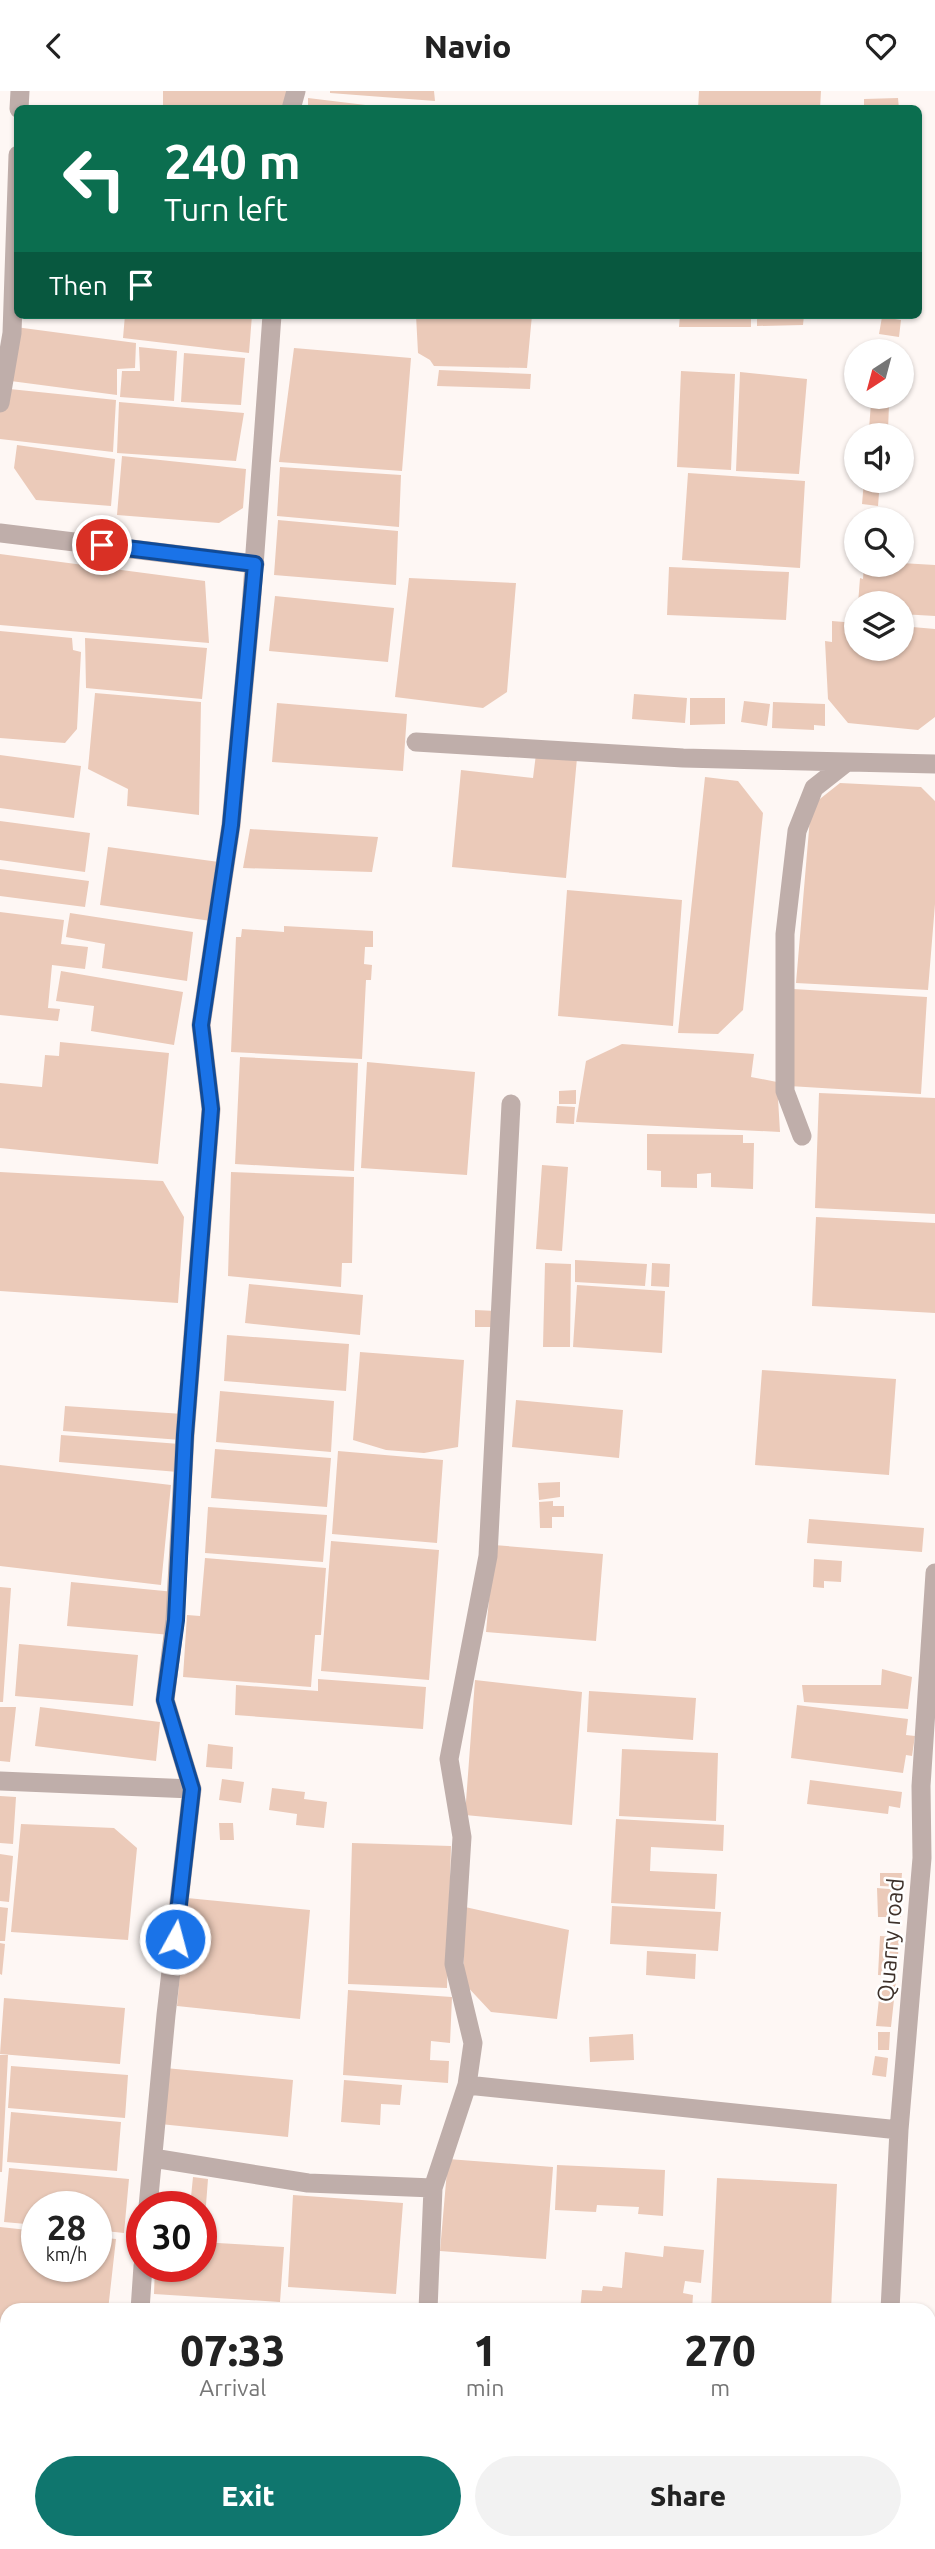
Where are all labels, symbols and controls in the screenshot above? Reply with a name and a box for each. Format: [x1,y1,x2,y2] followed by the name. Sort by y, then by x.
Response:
[35,27,73,65] icon: back
[862,27,900,65] icon: heart
[424,28,511,64] text: Navio
[49,133,140,224] icon: left
[164,133,301,188] text: 240 m
[164,191,288,227] text: Turn left
[122,266,160,304] icon: arrive
[49,271,108,300] text: Then
[844,339,914,409] north arrow
[844,339,914,661] map controls
[844,423,914,493] button: sound
[844,507,914,577] button: search
[72,515,132,575] pin
[83,526,121,564] icon: arrive
[844,591,914,661] button: layers
[872,1877,908,2003] street label: Quarry road
[138,1902,212,1976] position arrow
[126,2191,217,2282] speed limit sign: 30
[47,2207,86,2247] text: 28
[46,2244,87,2264] text: km/h
[180,2327,285,2374] text: 07:33
[473,2327,497,2374] text: 1
[685,2327,756,2374] text: 270
[199,2375,266,2400] text: Arrival
[466,2375,504,2400] text: min
[710,2375,730,2400] text: m
[35,2456,461,2536] button: Exit
[475,2456,901,2536] button: Share

